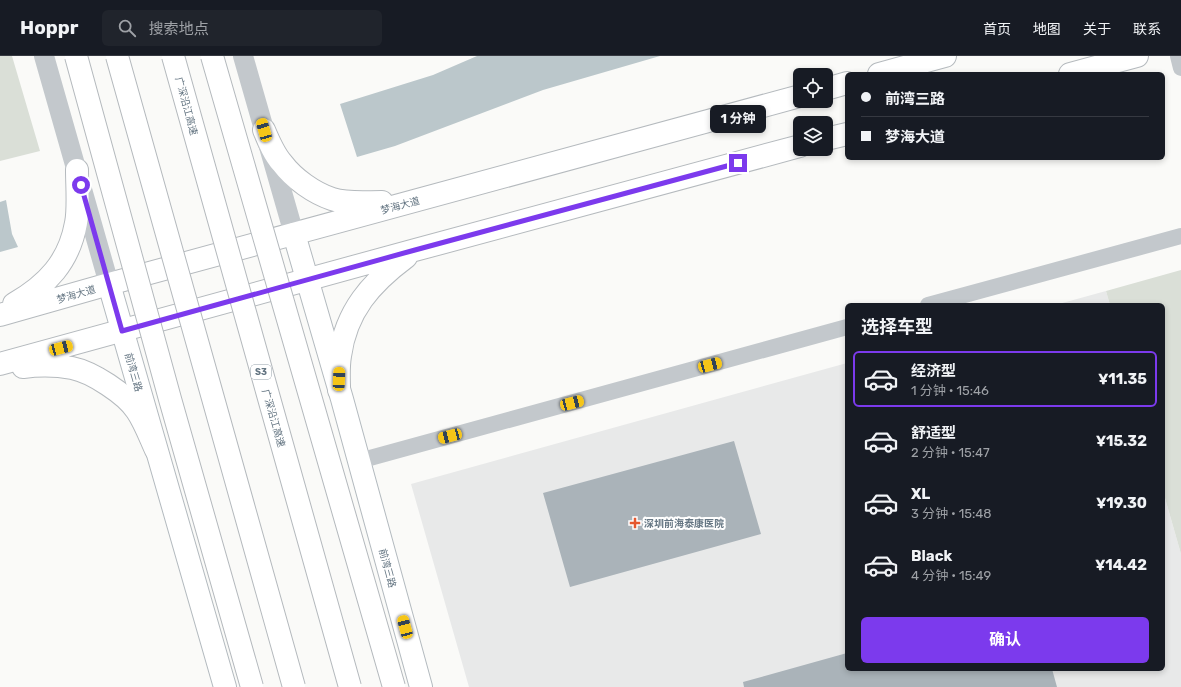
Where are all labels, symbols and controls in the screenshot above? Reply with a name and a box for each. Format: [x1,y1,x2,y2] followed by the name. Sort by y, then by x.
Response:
[102,10,382,46] search box
[20,16,78,39] text: Hoppr
[116,17,138,39] icon: search
[148,20,208,38] text: 搜索地点
[983,21,1011,38] text: 首页
[1033,21,1061,38] text: 地图
[1083,21,1111,38] text: 关于
[1133,21,1161,38] text: 联系
[793,68,833,156] map controls
[793,68,833,108] button: locate
[172,76,200,137] street label: 广深沿江高速
[885,90,945,108] text: 前湾三路
[710,105,766,133] callout: 1 分钟
[720,111,756,126] text: 1 分钟
[793,116,833,156] button: layers
[255,117,273,143] car
[885,128,945,146] text: 梦海大道
[729,154,747,172] route end
[72,176,90,194] route start
[379,195,421,217] street label: 梦海大道
[55,284,97,306] street label: 梦海大道
[861,316,933,338] text: 选择车型
[48,339,74,357] car
[122,351,144,393] street label: 前湾三路
[697,356,723,374] car
[863,361,899,397] icon: car
[911,362,956,380] text: 经济型
[251,365,271,379] road number: S3
[333,367,345,391] car
[1098,370,1147,388] text: ¥11.35
[911,383,989,398] text: 1 分钟 · 15:46
[259,388,287,449] street label: 广深沿江高速
[559,394,585,412] car
[863,423,899,459] icon: car
[911,424,956,442] text: 舒适型
[437,427,463,445] car
[1096,432,1147,450] text: ¥15.32
[911,445,990,460] text: 2 分钟 · 15:47
[863,485,899,521] icon: car
[911,485,930,503] text: XL
[1096,494,1147,512] text: ¥19.30
[911,506,992,521] text: 3 分钟 · 15:48
[629,517,641,529] marker: 深圳前海泰康医院
[644,518,724,530] place label: 深圳前海泰康医院
[376,547,398,589] street label: 前湾三路
[863,547,899,583] icon: car
[911,547,952,565] text: Black
[1095,556,1147,574] text: ¥14.42
[911,568,991,583] text: 4 分钟 · 15:49
[396,614,414,640] car
[861,617,1149,663] button: 确认

